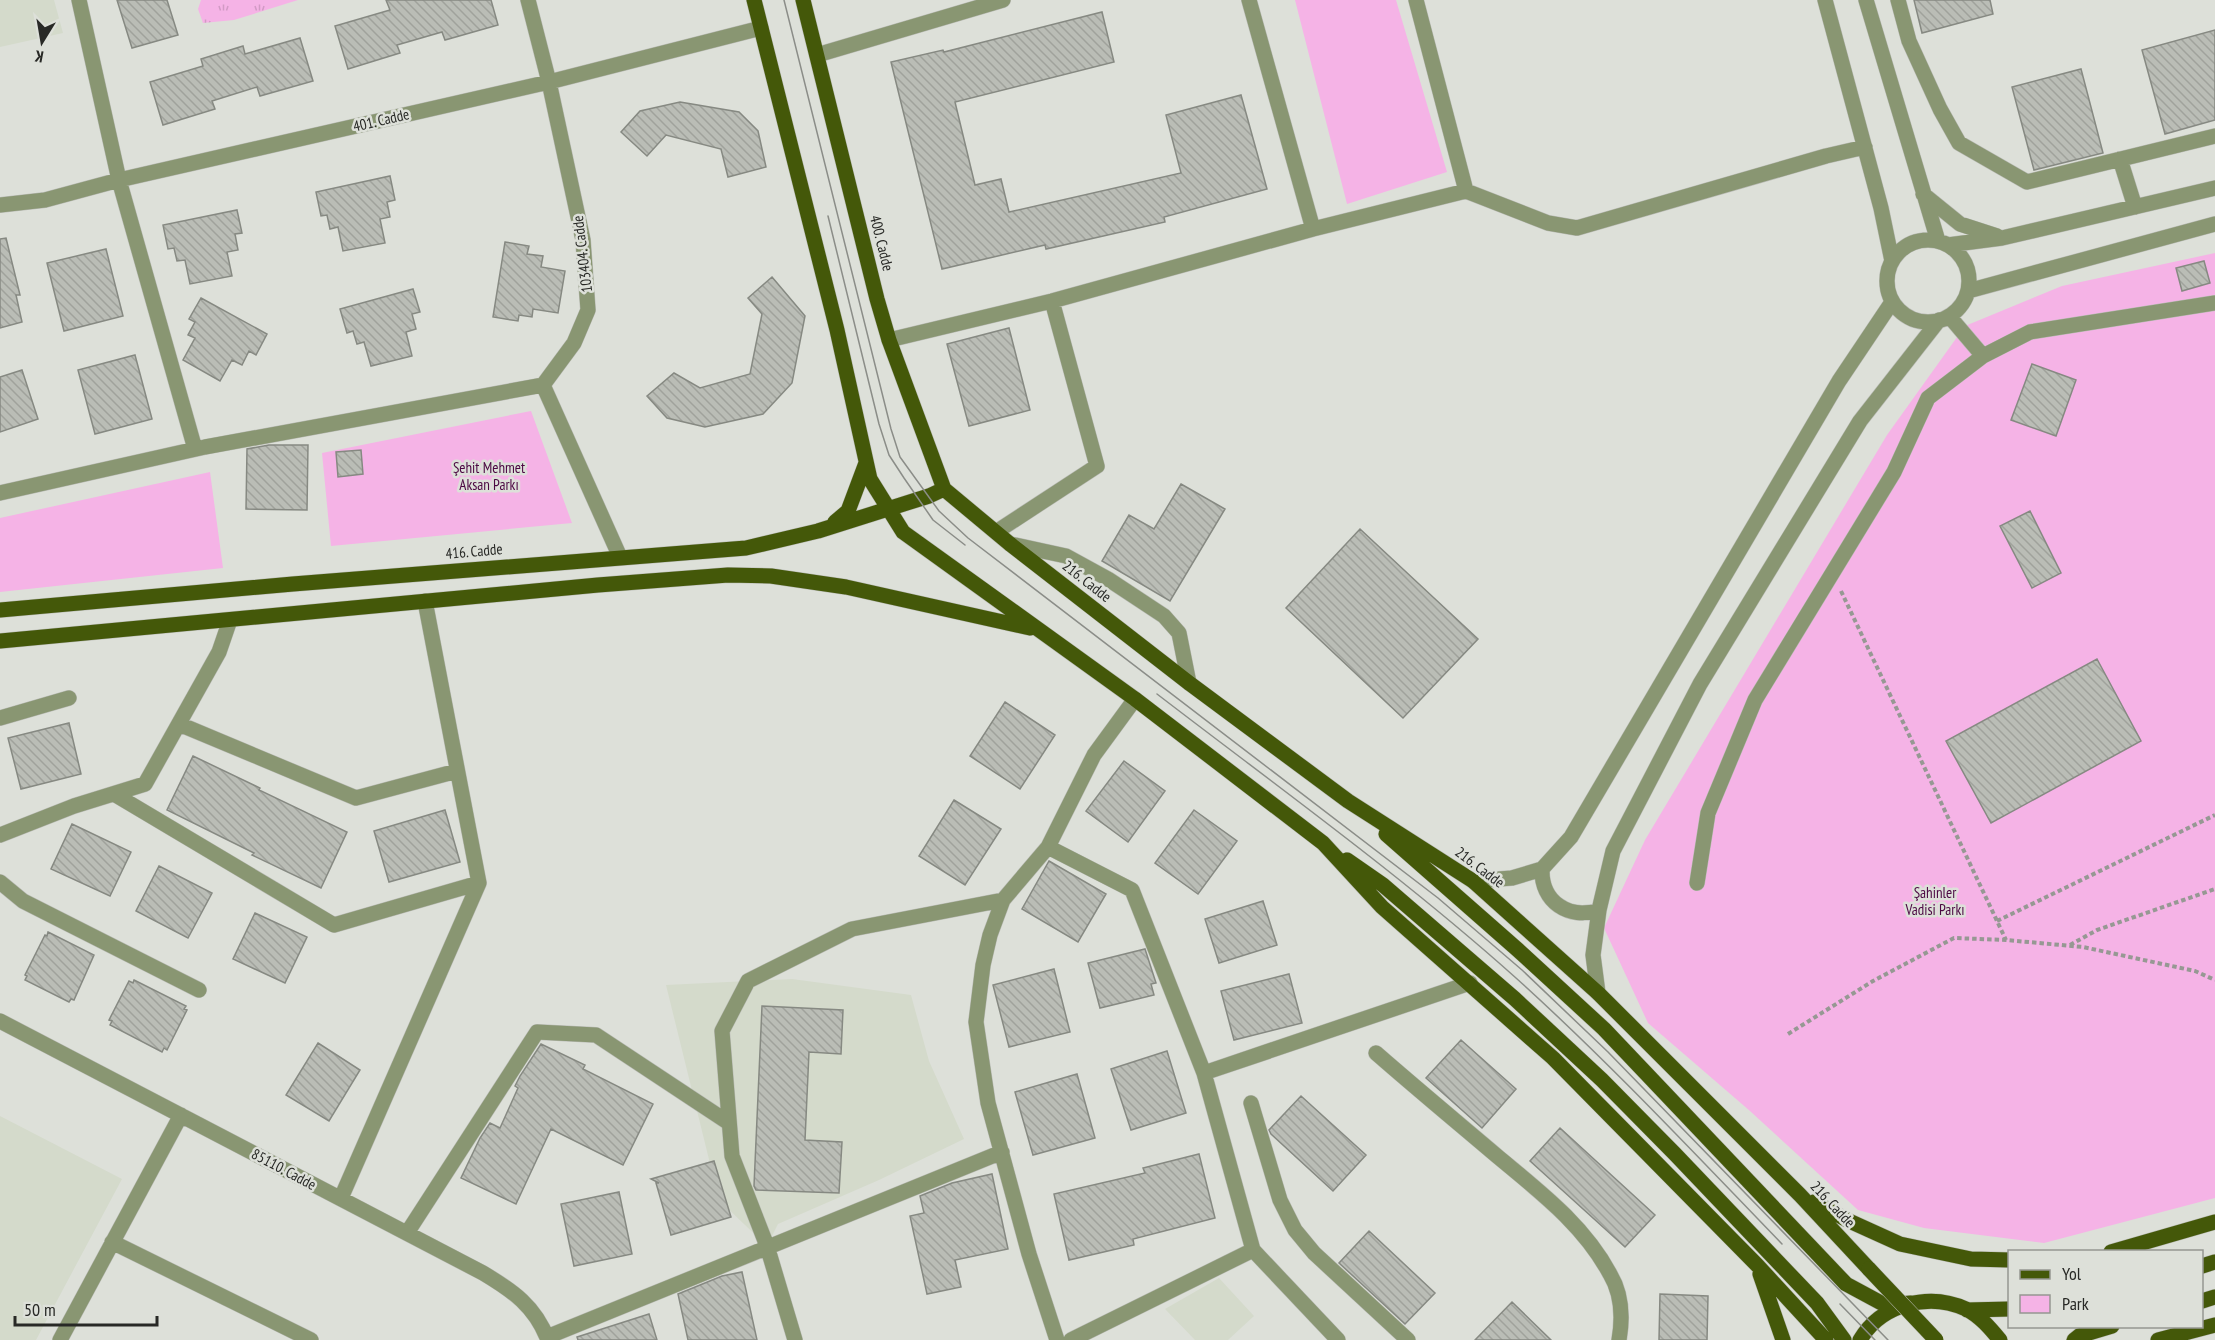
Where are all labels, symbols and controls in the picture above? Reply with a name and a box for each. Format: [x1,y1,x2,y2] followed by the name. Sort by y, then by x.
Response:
[12,12,72,72] north arrow
[32,46,45,67] text: K
[351,104,411,136] street label: 401. Cadde
[866,213,898,273] street label: 400. Cadde
[568,215,596,293] street label: 103404. Cadde
[453,458,525,494] park label: Şehit Mehmet Aksan Parkı
[445,539,503,563] street label: 416. Cadde
[1059,556,1115,606] street label: 216. Cadde
[1452,842,1508,892] street label: 216. Cadde
[1904,883,1965,919] park label: Şahinler Vadisi Parkı
[248,1144,320,1194] street label: 85110. Cadde
[1807,1177,1859,1231] street label: 216. Cadde
[2008,1250,2203,1328] legend
[2062,1262,2082,1285] text: Yol
[15,1289,158,1327] scale bar
[2062,1292,2089,1315] text: Park
[24,1298,56,1321] text: 50 m

